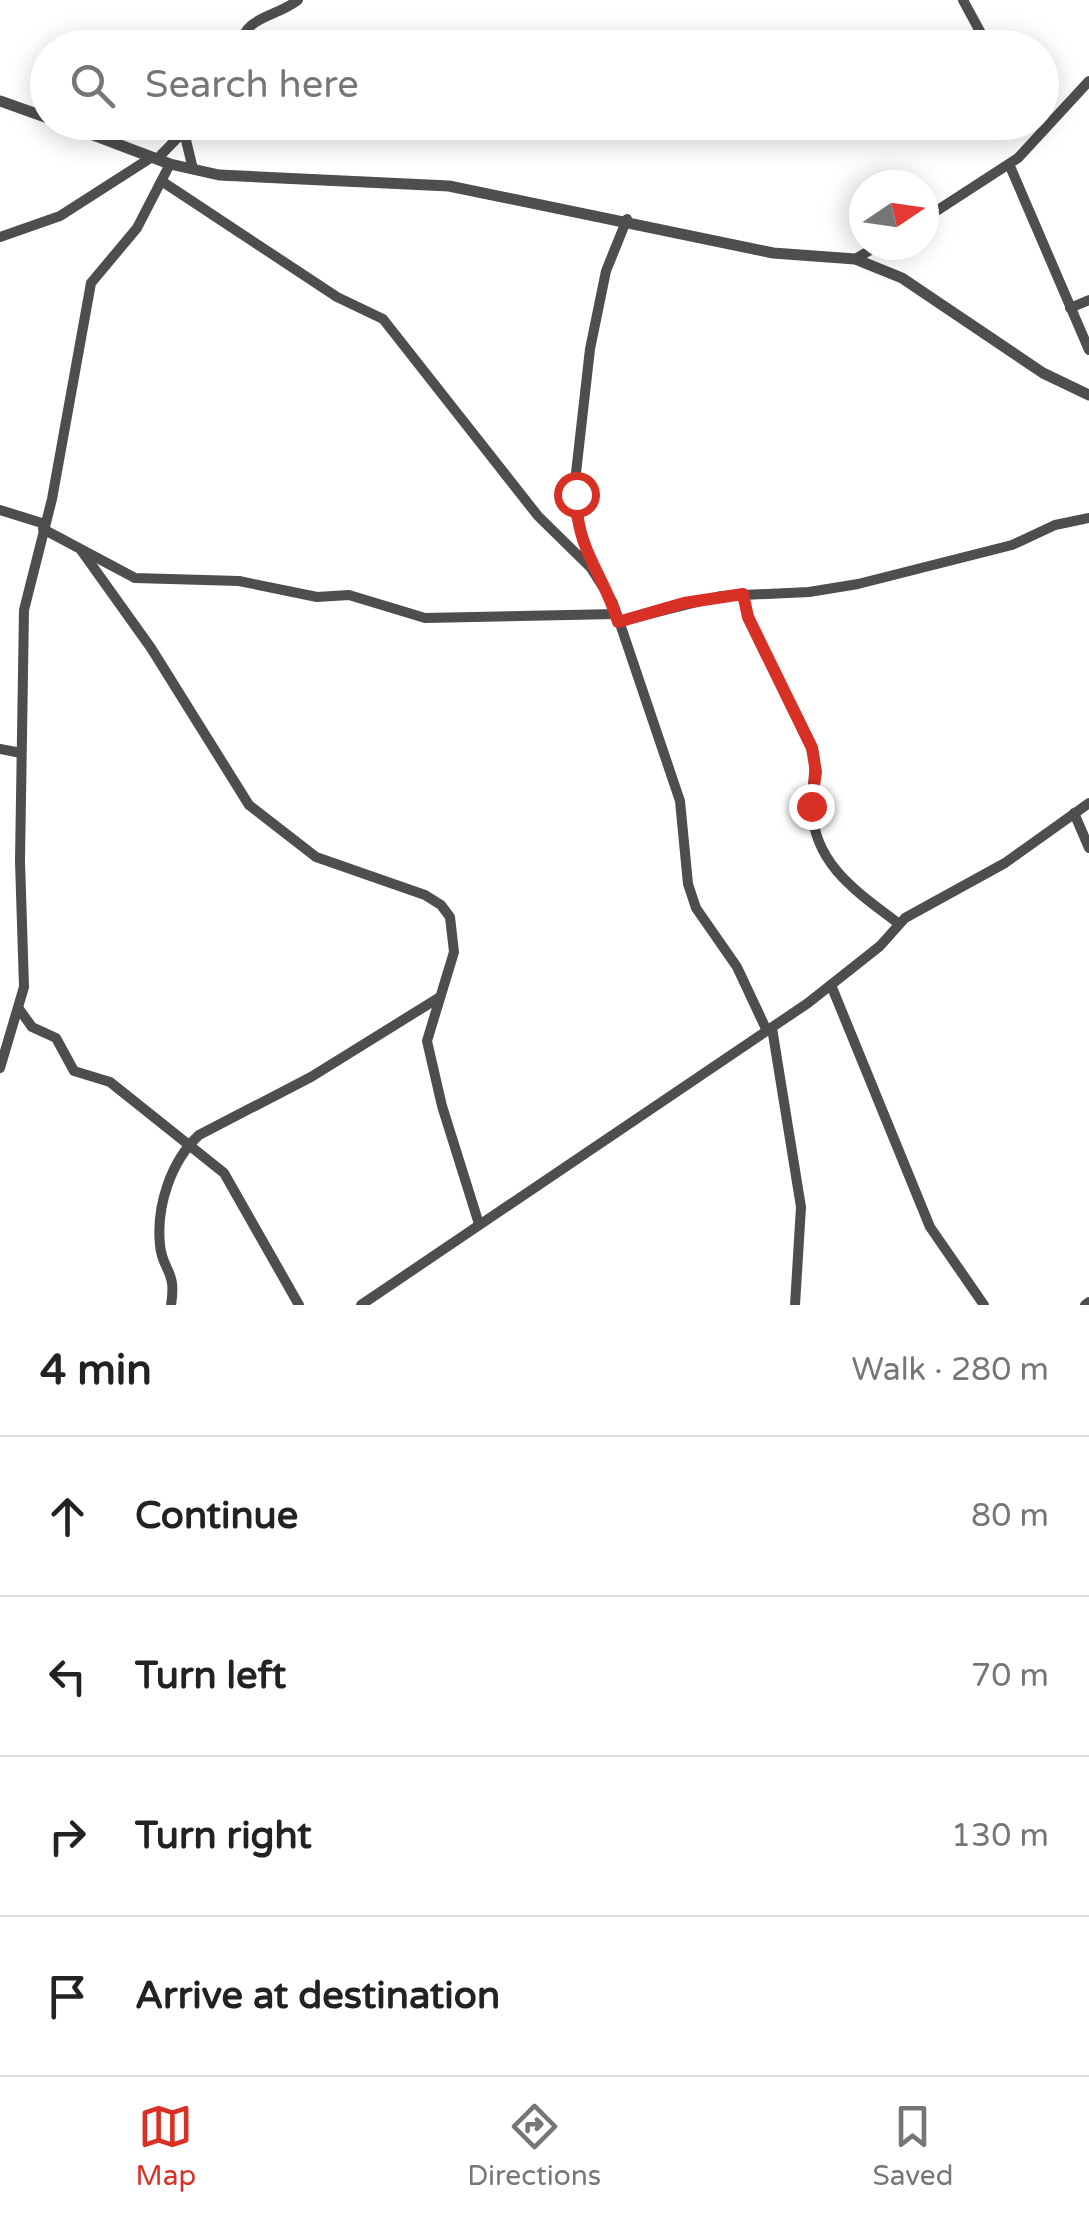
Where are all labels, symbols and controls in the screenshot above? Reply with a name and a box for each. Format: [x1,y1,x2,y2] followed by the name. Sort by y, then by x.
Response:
[30,30,1059,140] search box
[65,58,120,113] icon: search
[145,62,359,108] text: Search here
[849,170,939,260] north arrow
[554,472,600,518] route start
[789,784,835,830] route end
[40,1345,152,1396] text: 4 min
[852,1351,1049,1389] text: Walk · 280 m
[40,1489,95,1544] icon: ahead
[135,1493,298,1539] text: Continue
[971,1497,1049,1535] text: 80 m
[40,1649,95,1704] icon: left
[135,1653,286,1699] text: Turn left
[971,1657,1049,1695] text: 70 m
[40,1809,95,1864] icon: right
[135,1813,312,1859] text: Turn right
[951,1817,1049,1855] text: 130 m
[40,1969,95,2024] icon: arrive
[135,1973,500,2019] text: Arrive at destination
[136,2099,196,2193] tab: Map
[467,2099,601,2193] tab: Directions
[872,2099,953,2193] tab: Saved

